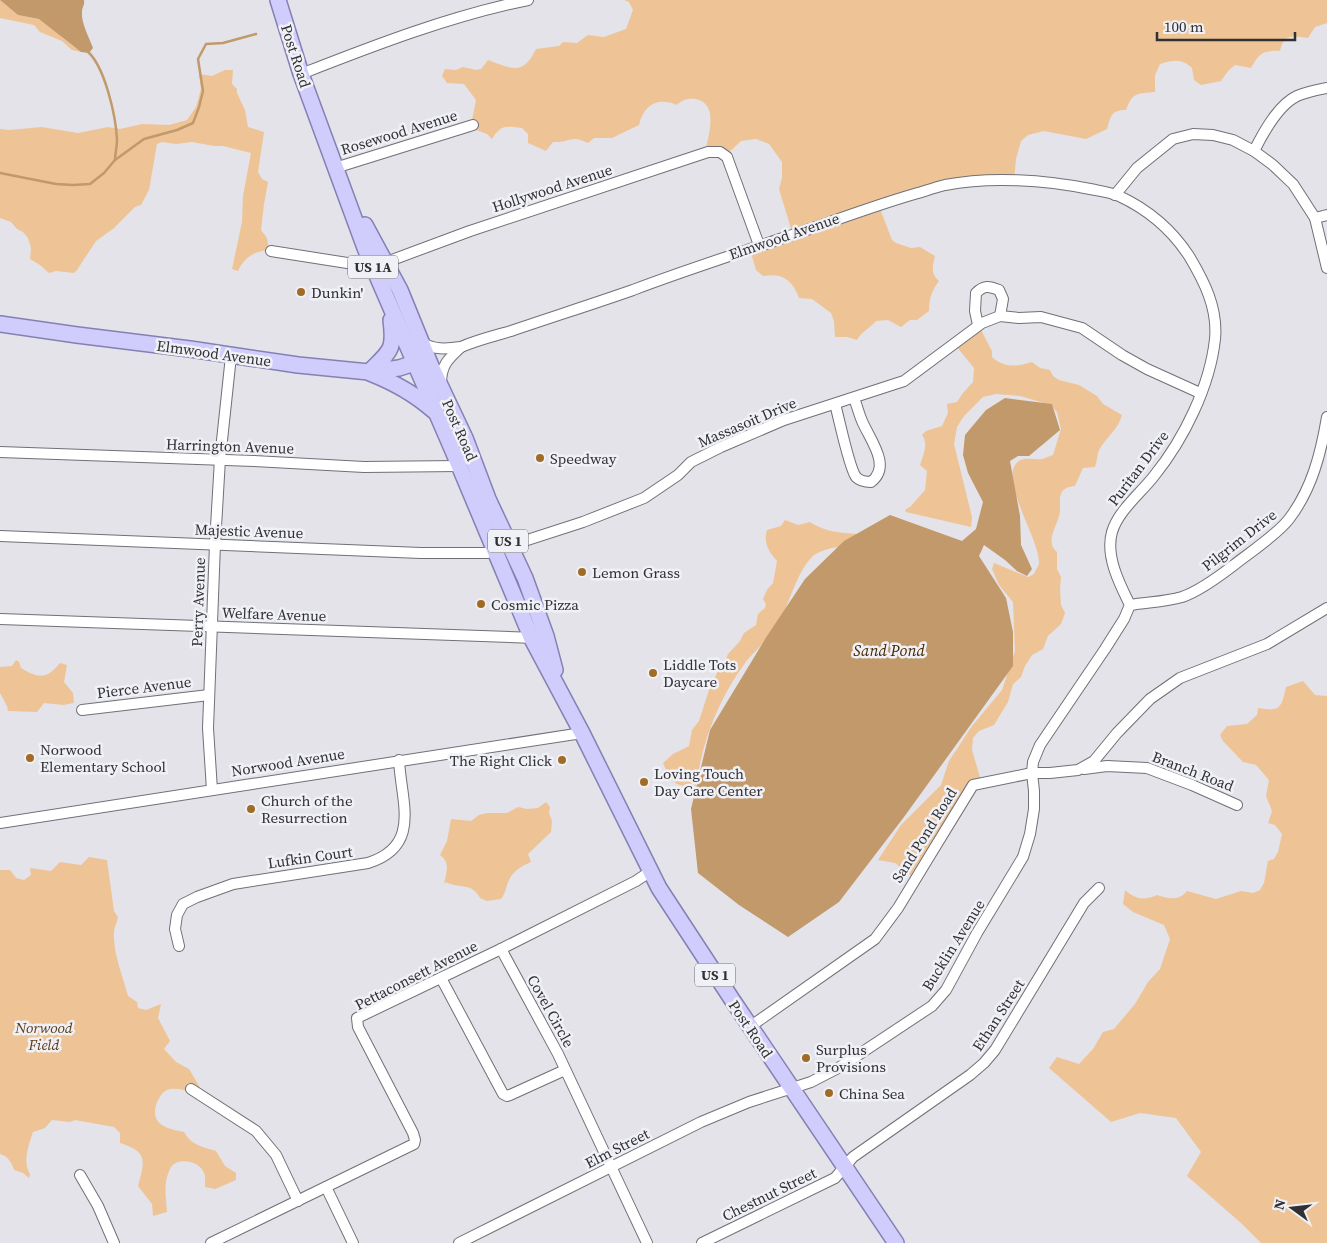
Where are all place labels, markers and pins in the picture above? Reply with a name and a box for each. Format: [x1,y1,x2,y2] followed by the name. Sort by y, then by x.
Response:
[311,282,364,303] place label: Dunkin'
[295,286,307,298] marker: Dunkin'
[550,448,617,469] place label: Speedway
[534,452,546,464] marker: Speedway
[592,562,680,583] place label: Lemon Grass
[576,566,588,578] marker: Lemon Grass
[491,594,579,615] place label: Cosmic Pizza
[475,598,487,610] marker: Cosmic Pizza
[663,654,736,692] place label: Liddle Tots Daycare
[647,667,659,679] marker: Liddle Tots Daycare
[40,739,167,777] place label: Norwood Elementary School
[450,750,553,771] place label: The Right Click
[24,752,36,764] marker: Norwood Elementary School
[556,754,568,766] marker: The Right Click
[654,763,763,801] place label: Loving Touch Day Care Center
[638,776,650,788] marker: Loving Touch Day Care Center
[261,790,353,828] place label: Church of the Resurrection
[245,803,257,815] marker: Church of the Resurrection
[816,1039,886,1077] place label: Surplus Provisions
[800,1052,812,1064] marker: Surplus Provisions
[839,1083,905,1104] place label: China Sea
[823,1087,835,1099] marker: China Sea

